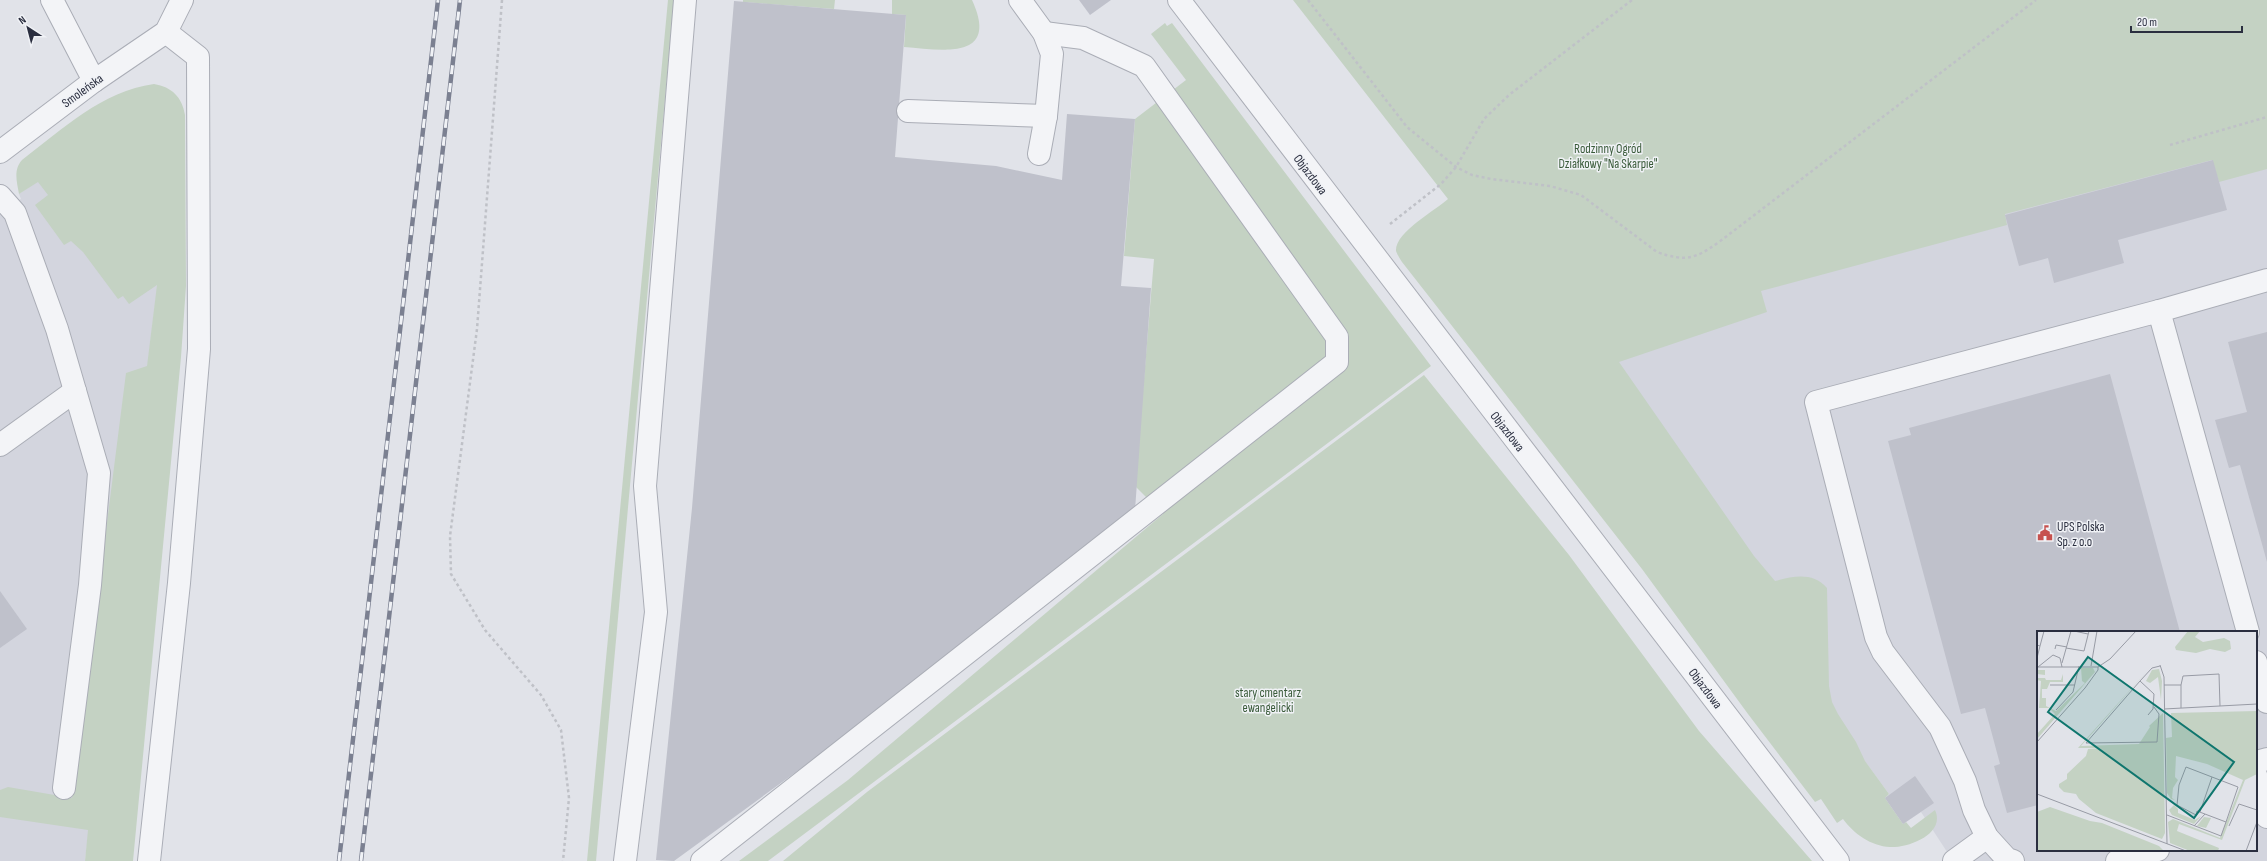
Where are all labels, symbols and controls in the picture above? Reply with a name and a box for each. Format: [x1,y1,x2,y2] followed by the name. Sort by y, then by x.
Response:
[8,8,48,48] north arrow
[2131,8,2242,34] scale bar
[16,13,29,27] text: N
[2137,15,2157,30] text: 20 m
[59,70,106,111] street label: Smoleńska
[1559,141,1658,172] park label: Rodzinny Ogród Działkowy "Na Skarpie"
[1290,151,1331,198] street label: Objazdowa
[1487,408,1528,455] street label: Objazdowa
[2057,519,2105,550] place label: UPS Polska Sp. z o.o
[2036,524,2054,542] public building icon: UPS Polska Sp. z o.o
[2037,631,2257,851] inset map
[1685,665,1726,712] street label: Objazdowa
[1235,685,1301,716] park label: stary cmentarz ewangelicki

